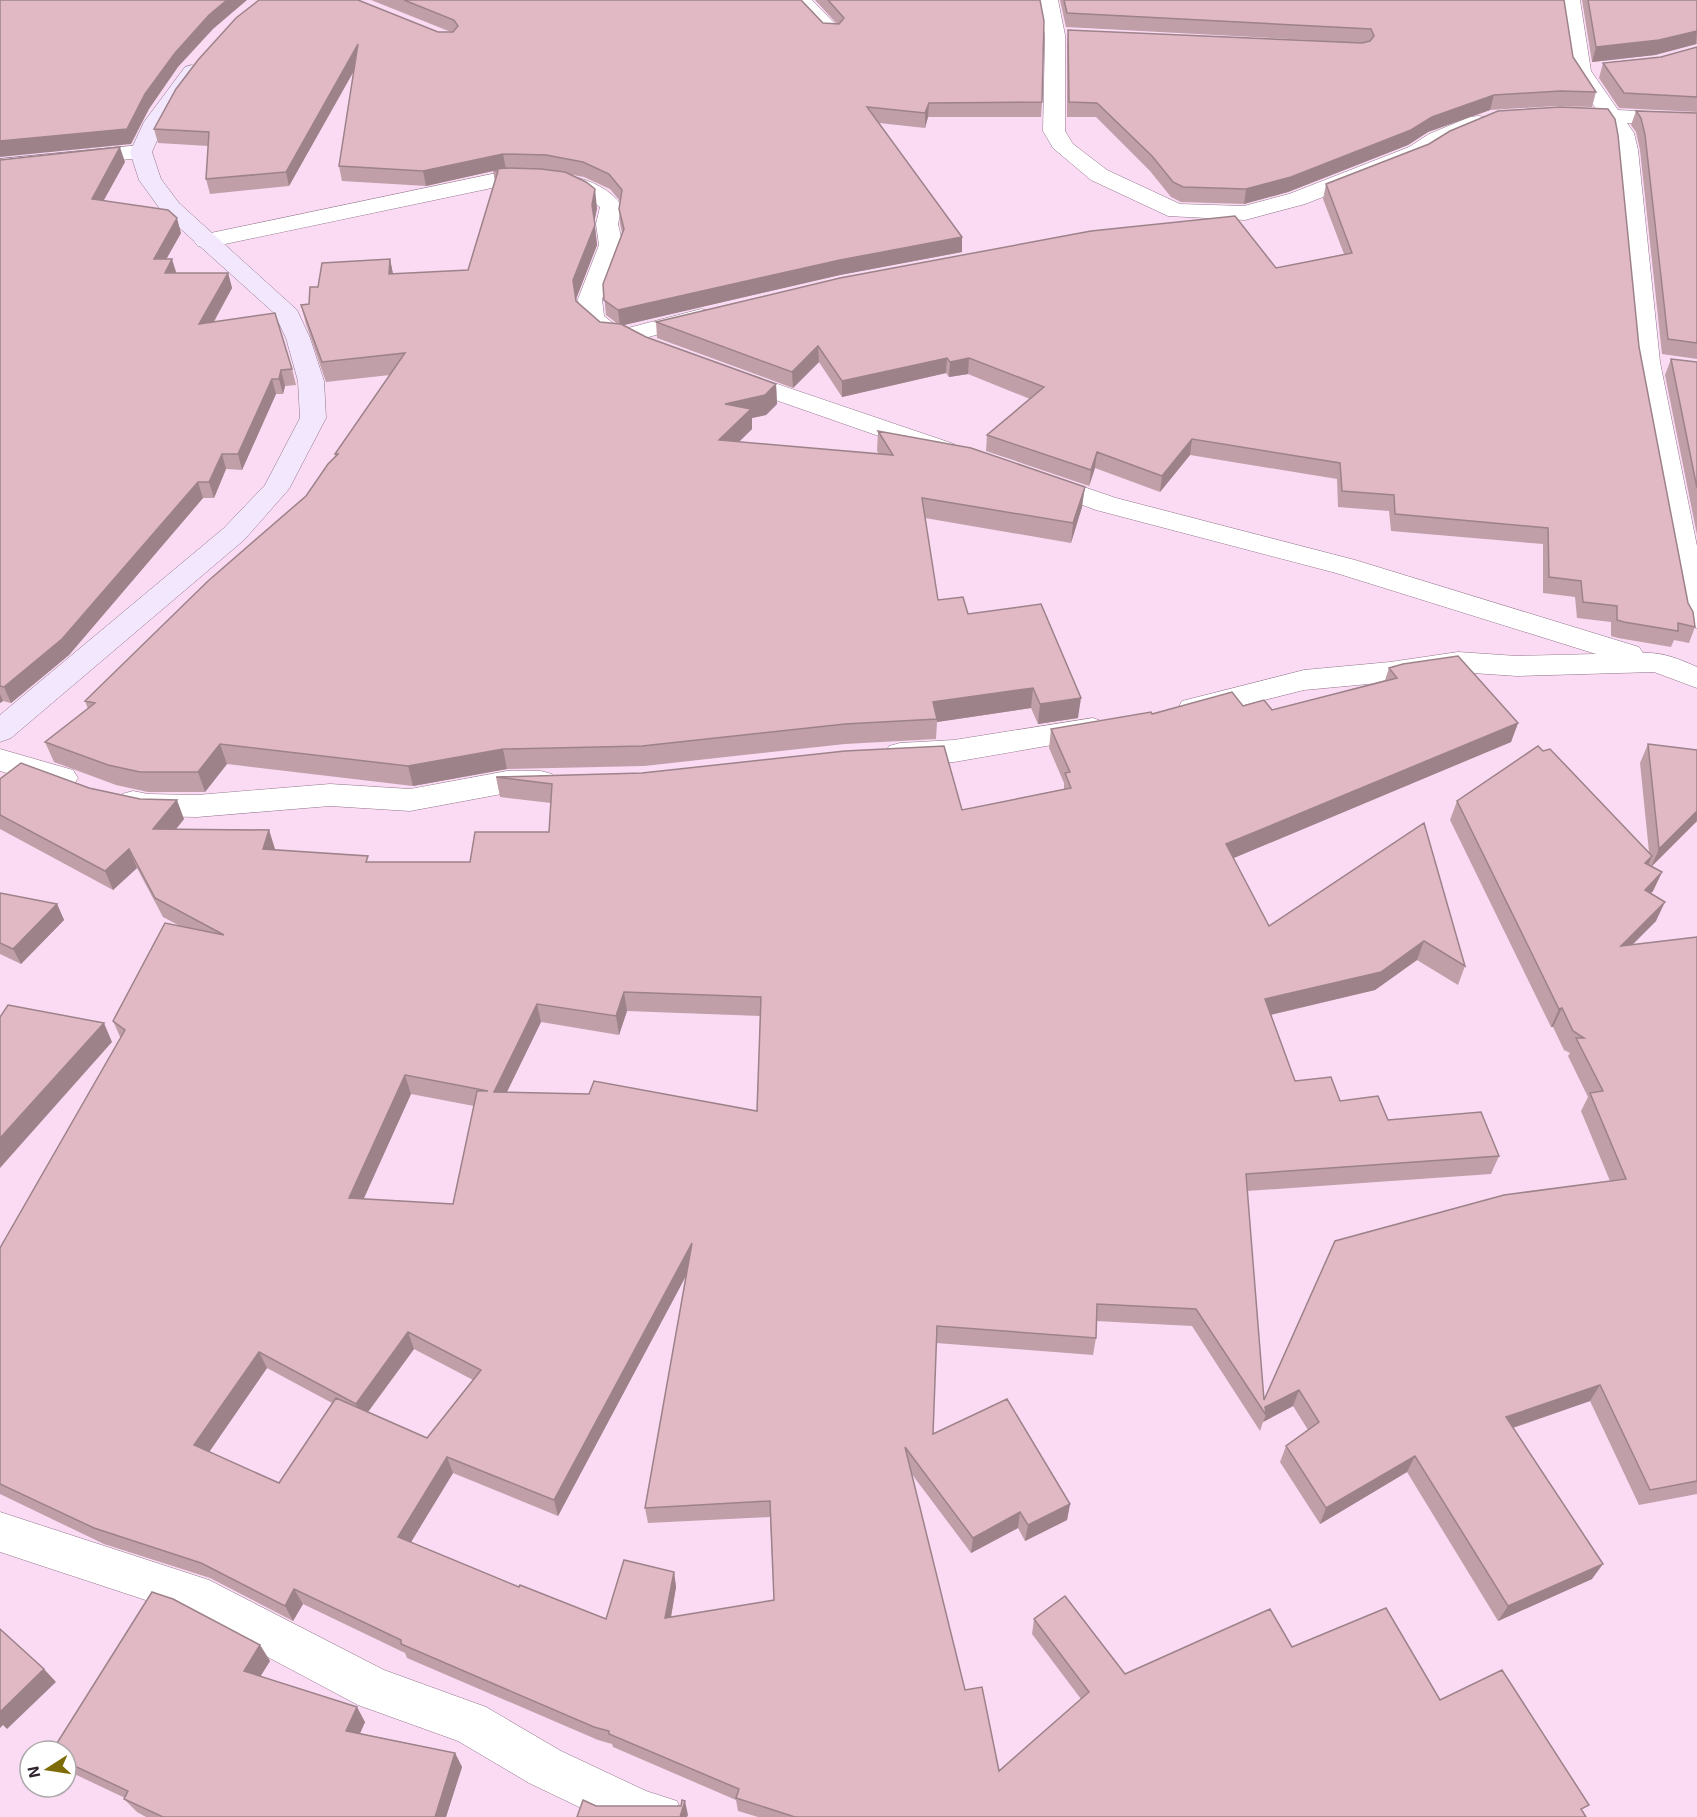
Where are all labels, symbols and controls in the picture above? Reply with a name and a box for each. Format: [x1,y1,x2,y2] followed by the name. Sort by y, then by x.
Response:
[18,1739,78,1799] north arrow
[22,1765,43,1780] text: N

